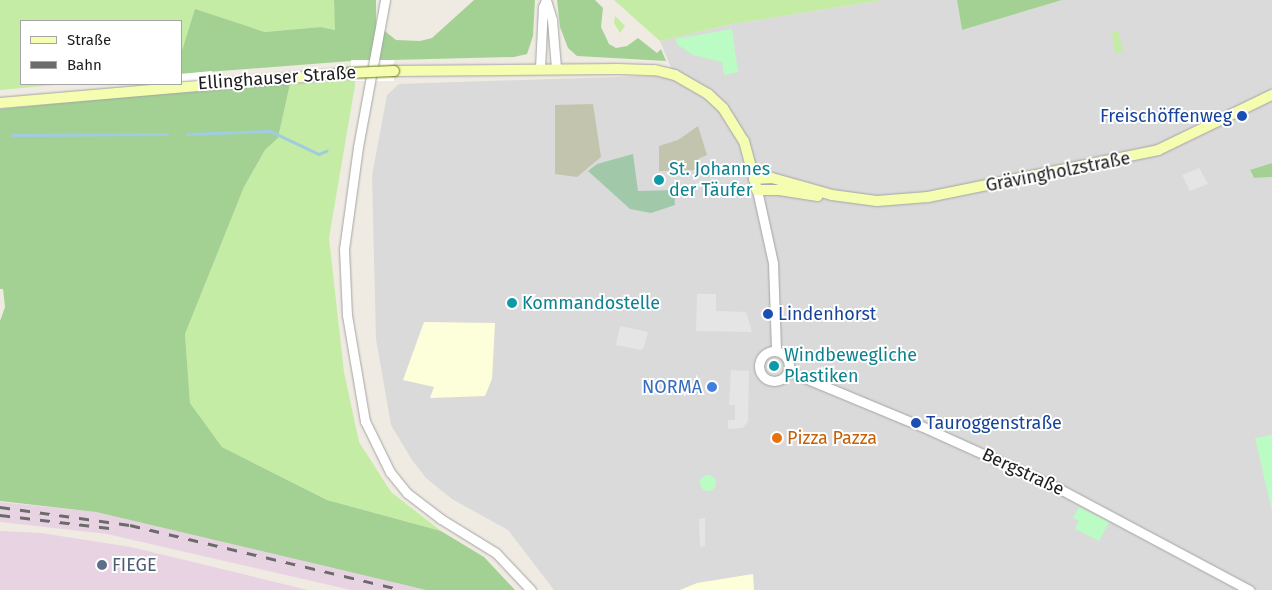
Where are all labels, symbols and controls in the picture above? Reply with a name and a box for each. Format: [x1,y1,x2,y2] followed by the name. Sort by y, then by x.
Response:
[20,20,182,85] legend
[67,31,111,49] text: Straße
[67,56,102,74] text: Bahn
[197,62,357,94] street label: Ellinghauser Straße
[1100,105,1232,127] place label: Freischöffenweg
[1236,110,1248,122] marker: Freischöffenweg
[984,147,1132,197] street label: Grävingholzstraße
[669,159,770,202] place label: St. Johannes der Täufer
[653,174,665,186] marker: St. Johannes der Täufer
[522,292,660,314] place label: Kommandostelle
[506,297,518,309] marker: Kommandostelle
[778,303,876,325] place label: Lindenhorst
[762,308,774,320] marker: Lindenhorst
[784,345,917,388] place label: Windbewegliche Plastiken
[768,360,780,372] marker: Windbewegliche Plastiken
[642,376,702,398] place label: NORMA
[706,381,718,393] marker: NORMA
[926,412,1062,434] place label: Tauroggenstraße
[910,417,922,429] marker: Tauroggenstraße
[787,427,877,449] place label: Pizza Pazza
[771,432,783,444] marker: Pizza Pazza
[978,444,1068,500] street label: Bergstraße
[112,554,157,576] place label: FIEGE
[96,559,108,571] marker: FIEGE

